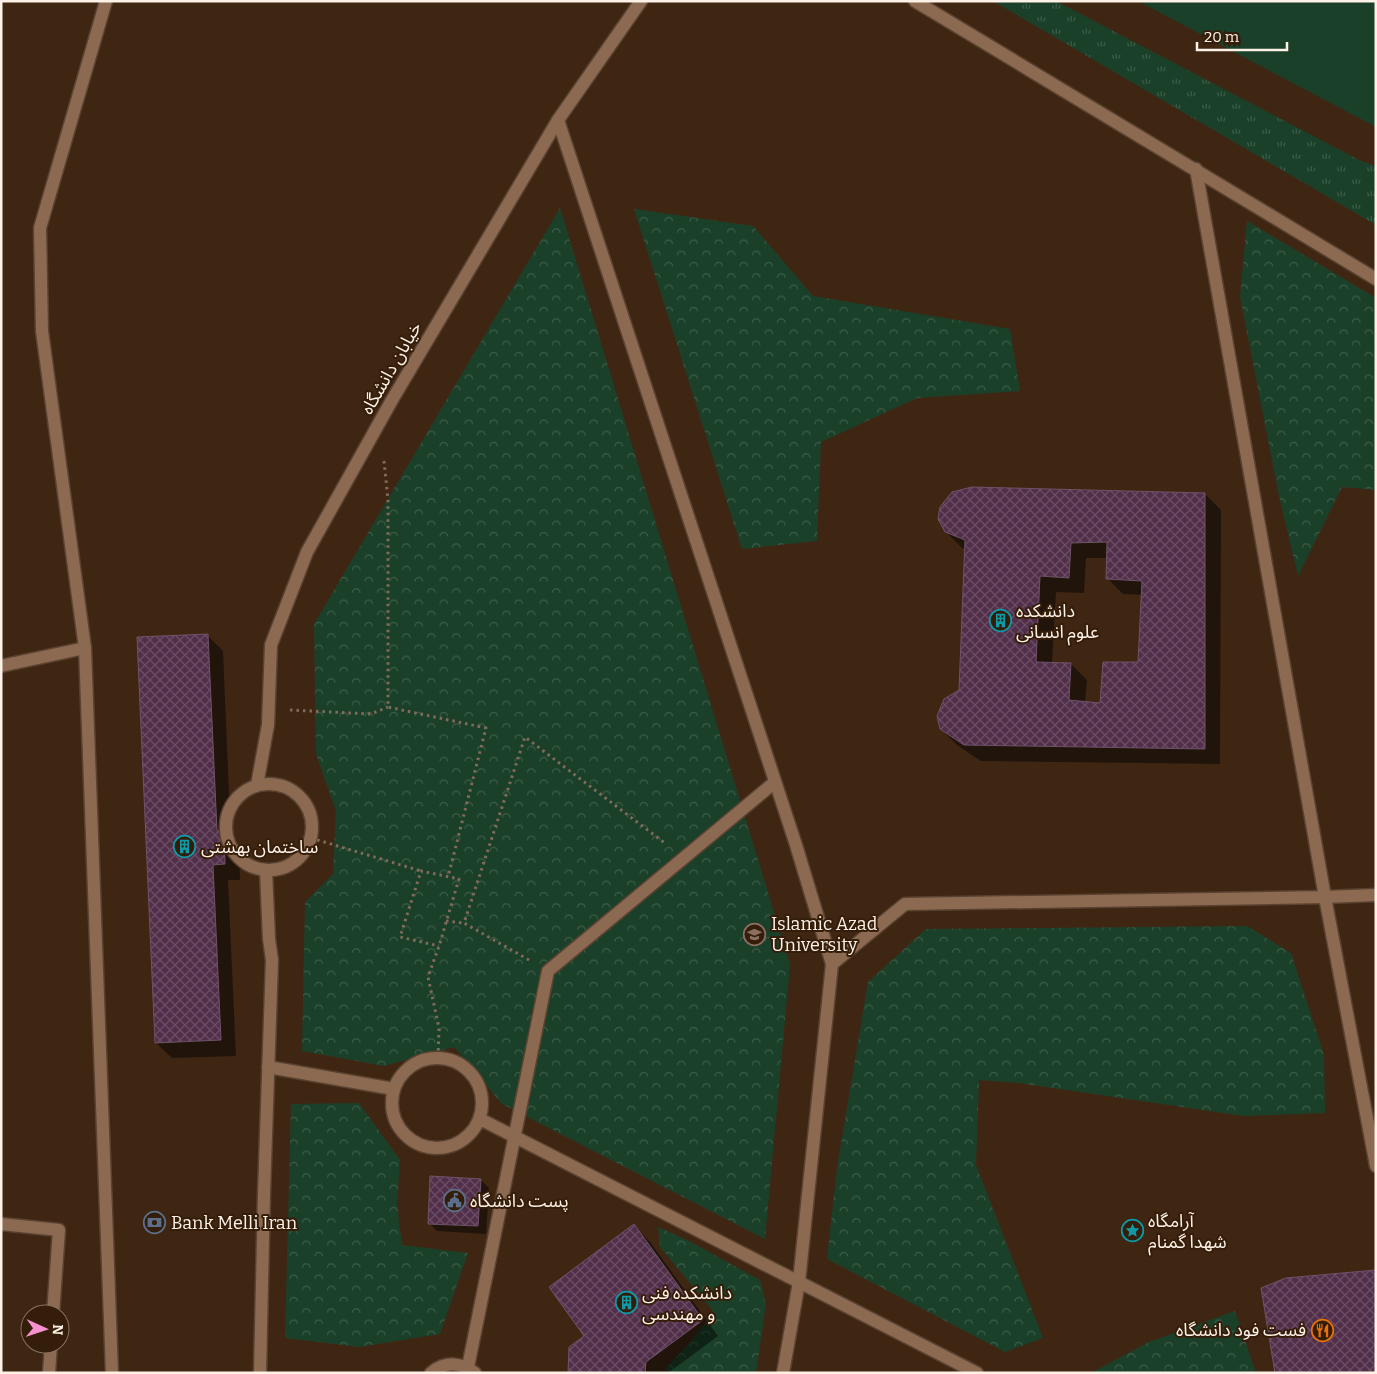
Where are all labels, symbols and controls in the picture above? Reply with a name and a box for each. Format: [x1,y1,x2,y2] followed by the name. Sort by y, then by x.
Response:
[1197,20,1287,52] scale bar
[1204,28,1240,46] text: 20 m
[356,318,426,418] street label: خیابان دانشگاه
[1016,600,1099,646] place label: دانشکده علوم انسانی
[988,609,1012,633] building icon: دانشکده علوم انسانی
[173,835,197,859] building icon: ساختمان بهشتی
[201,836,318,858] place label: ساختمان بهشتی
[771,913,878,956] place label: Islamic Azad University
[743,922,767,946] school or university icon: Islamic Azad University
[442,1189,466,1213] public building icon: پست دانشگاه
[470,1190,569,1212] place label: پست دانشگاه
[1148,1210,1227,1256] place label: آرامگاه شهدا گمنام
[143,1211,167,1235] bank icon: Bank Melli Iran
[171,1212,298,1234] place label: Bank Melli Iran
[1120,1219,1144,1243] place icon: آرامگاه شهدا گمنام
[642,1282,732,1325] place label: دانشکده فنی و مهندسی
[614,1291,638,1315] building icon: دانشکده فنی و مهندسی
[20,1304,70,1354] north arrow
[1310,1318,1334,1342] restaurant icon: فست فود دانشگاه
[1176,1319,1306,1341] place label: فست فود دانشگاه
[49,1324,66,1336] text: N

